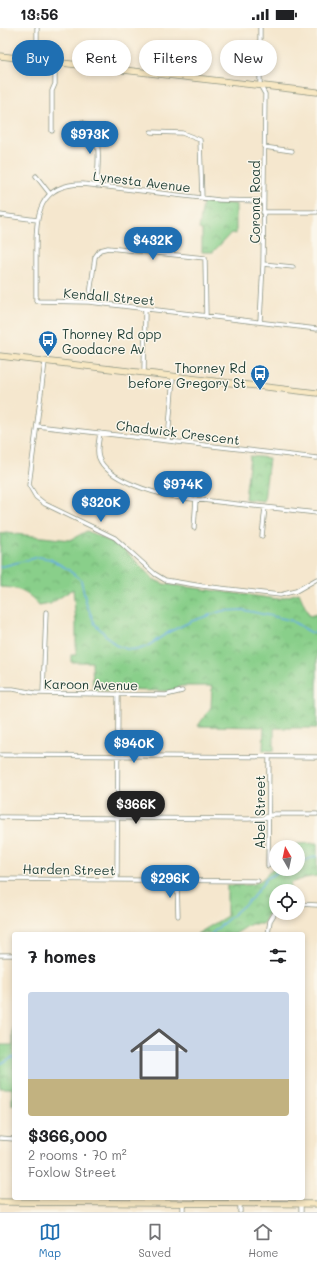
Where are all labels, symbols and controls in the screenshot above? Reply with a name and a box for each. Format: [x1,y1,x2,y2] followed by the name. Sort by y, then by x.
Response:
[20,4,58,24] text: 13:56
[12,40,64,76] chip: Buy
[72,40,131,76] chip: Rent
[139,40,212,76] chip: Filters
[220,40,277,76] chip: New
[62,121,118,155] pin: $973K
[70,125,110,142] text: $973K
[246,160,263,244] street label: Corona Road
[92,167,192,195] street label: Lynesta Avenue
[125,227,181,261] pin: $432K
[133,231,173,248] text: $432K
[63,284,156,308] street label: Kendall Street
[62,325,162,357] place label: Thorney Rd opp Goodacre Av
[37,329,59,357] bus stop icon: Thorney Rd opp Goodacre Av
[128,359,246,391] place label: Thorney Rd before Gregory St
[249,363,271,391] bus stop icon: Thorney Rd before Gregory St
[115,416,241,448] street label: Chadwick Crescent
[155,471,211,505] pin: $974K
[163,475,203,492] text: $974K
[73,489,129,523] pin: $320K
[81,493,121,510] text: $320K
[44,675,138,693] street label: Karoon Avenue
[106,730,162,764] pin: $940K
[113,734,155,751] text: $940K
[251,775,268,849] street label: Abel Street
[108,791,164,825] pin: $366K
[116,795,156,812] text: $366K
[269,840,305,876] north arrow
[269,840,305,920] map controls
[22,860,116,878] street label: Harden Street
[142,865,198,899] pin: $296K
[150,869,190,886] text: $296K
[269,884,305,920] button: locate
[28,945,96,967] text: 7 homes
[267,945,289,967] icon: filters
[123,1018,195,1090] icon: home
[28,1124,107,1146] text: $366,000
[28,1146,127,1163] text: 2 rooms · 70 m²
[28,1163,116,1180] text: Foxlow Street
[39,1221,61,1260] tab: Map
[138,1221,171,1260] tab: Saved
[248,1221,278,1260] tab: Home

